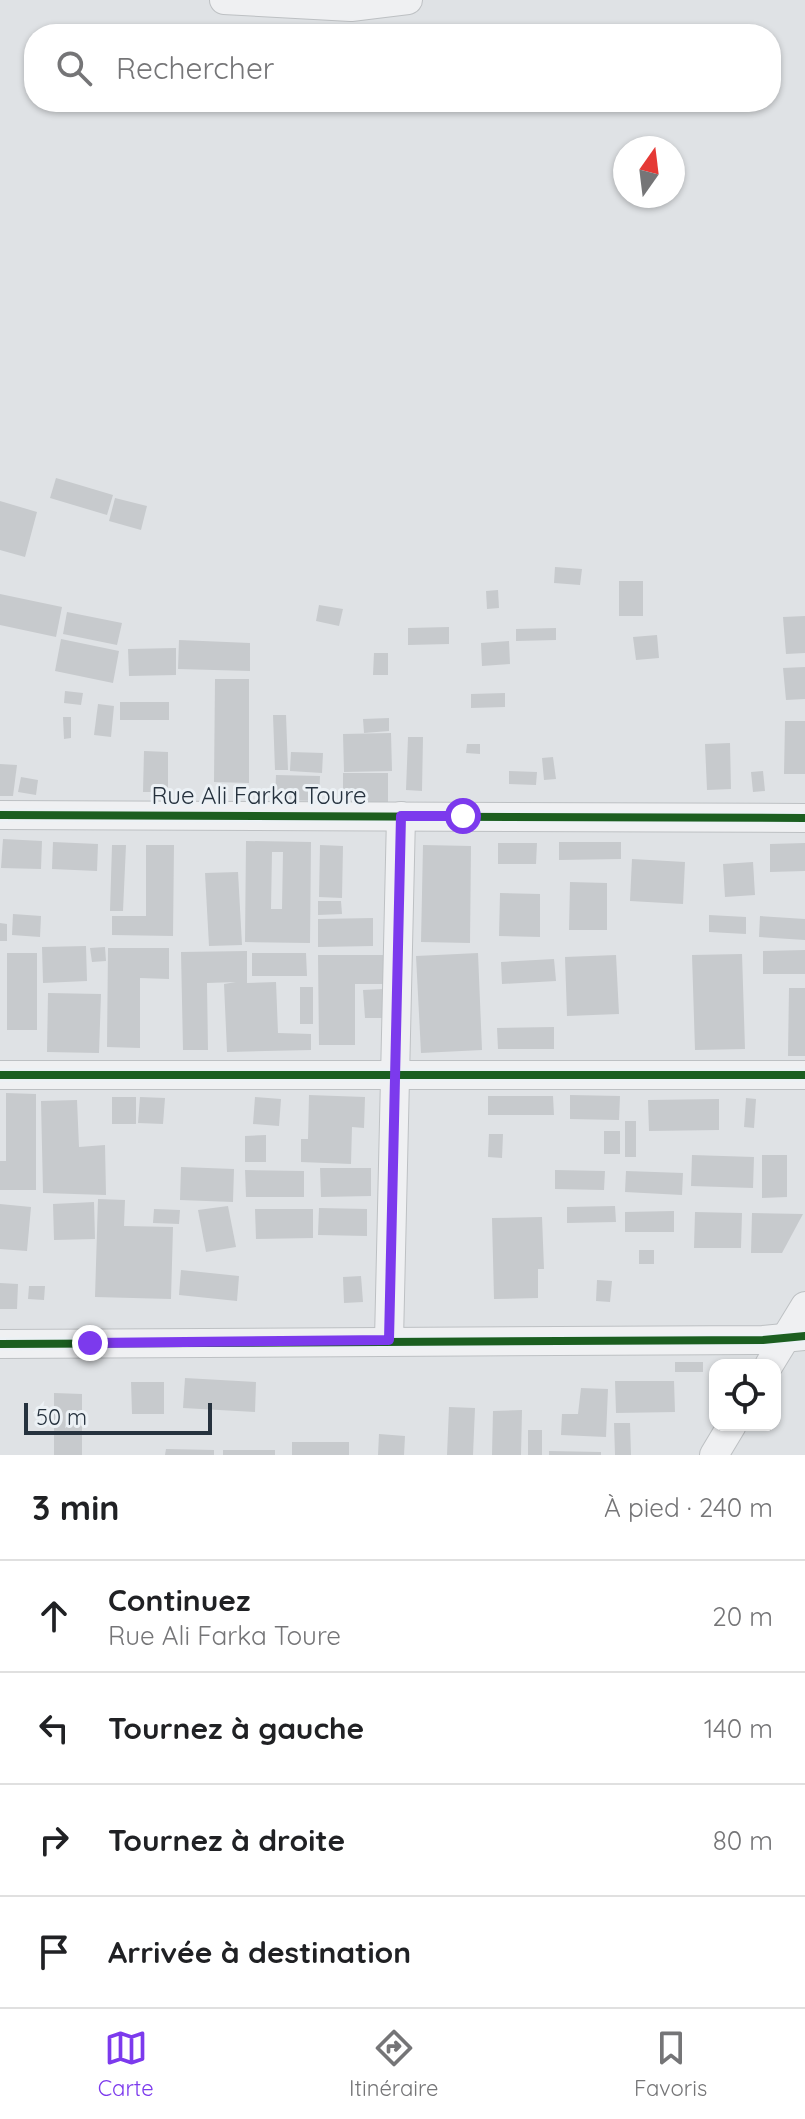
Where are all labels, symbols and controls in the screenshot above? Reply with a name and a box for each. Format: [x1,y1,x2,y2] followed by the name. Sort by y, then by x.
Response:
[24,24,781,112] search box
[52,46,96,90] icon: search
[116,49,274,87] text: Rechercher
[613,136,685,208] north arrow
[151,780,367,810] street label: Rue Ali Farka Toure
[445,798,481,834] route start
[72,1325,108,1361] route end
[709,1359,781,1431] map controls
[709,1359,781,1431] button: locate
[24,1399,212,1435] scale bar
[36,1403,87,1431] text: 50 m
[32,1486,119,1529] text: 3 min
[604,1491,773,1524] text: À pied · 240 m
[108,1581,250,1619] text: Continuez
[32,1594,76,1638] icon: ahead
[712,1600,773,1633] text: 20 m
[108,1619,341,1652] text: Rue Ali Farka Toure
[32,1706,76,1750] icon: left
[108,1709,364,1747] text: Tournez à gauche
[704,1712,773,1745] text: 140 m
[32,1818,76,1862] icon: right
[108,1821,345,1859] text: Tournez à droite
[713,1824,773,1857] text: 80 m
[32,1930,76,1974] icon: arrive
[108,1933,411,1971] text: Arrivée à destination
[98,2026,154,2102] tab: Carte
[349,2026,439,2102] tab: Itinéraire
[634,2026,707,2102] tab: Favoris

